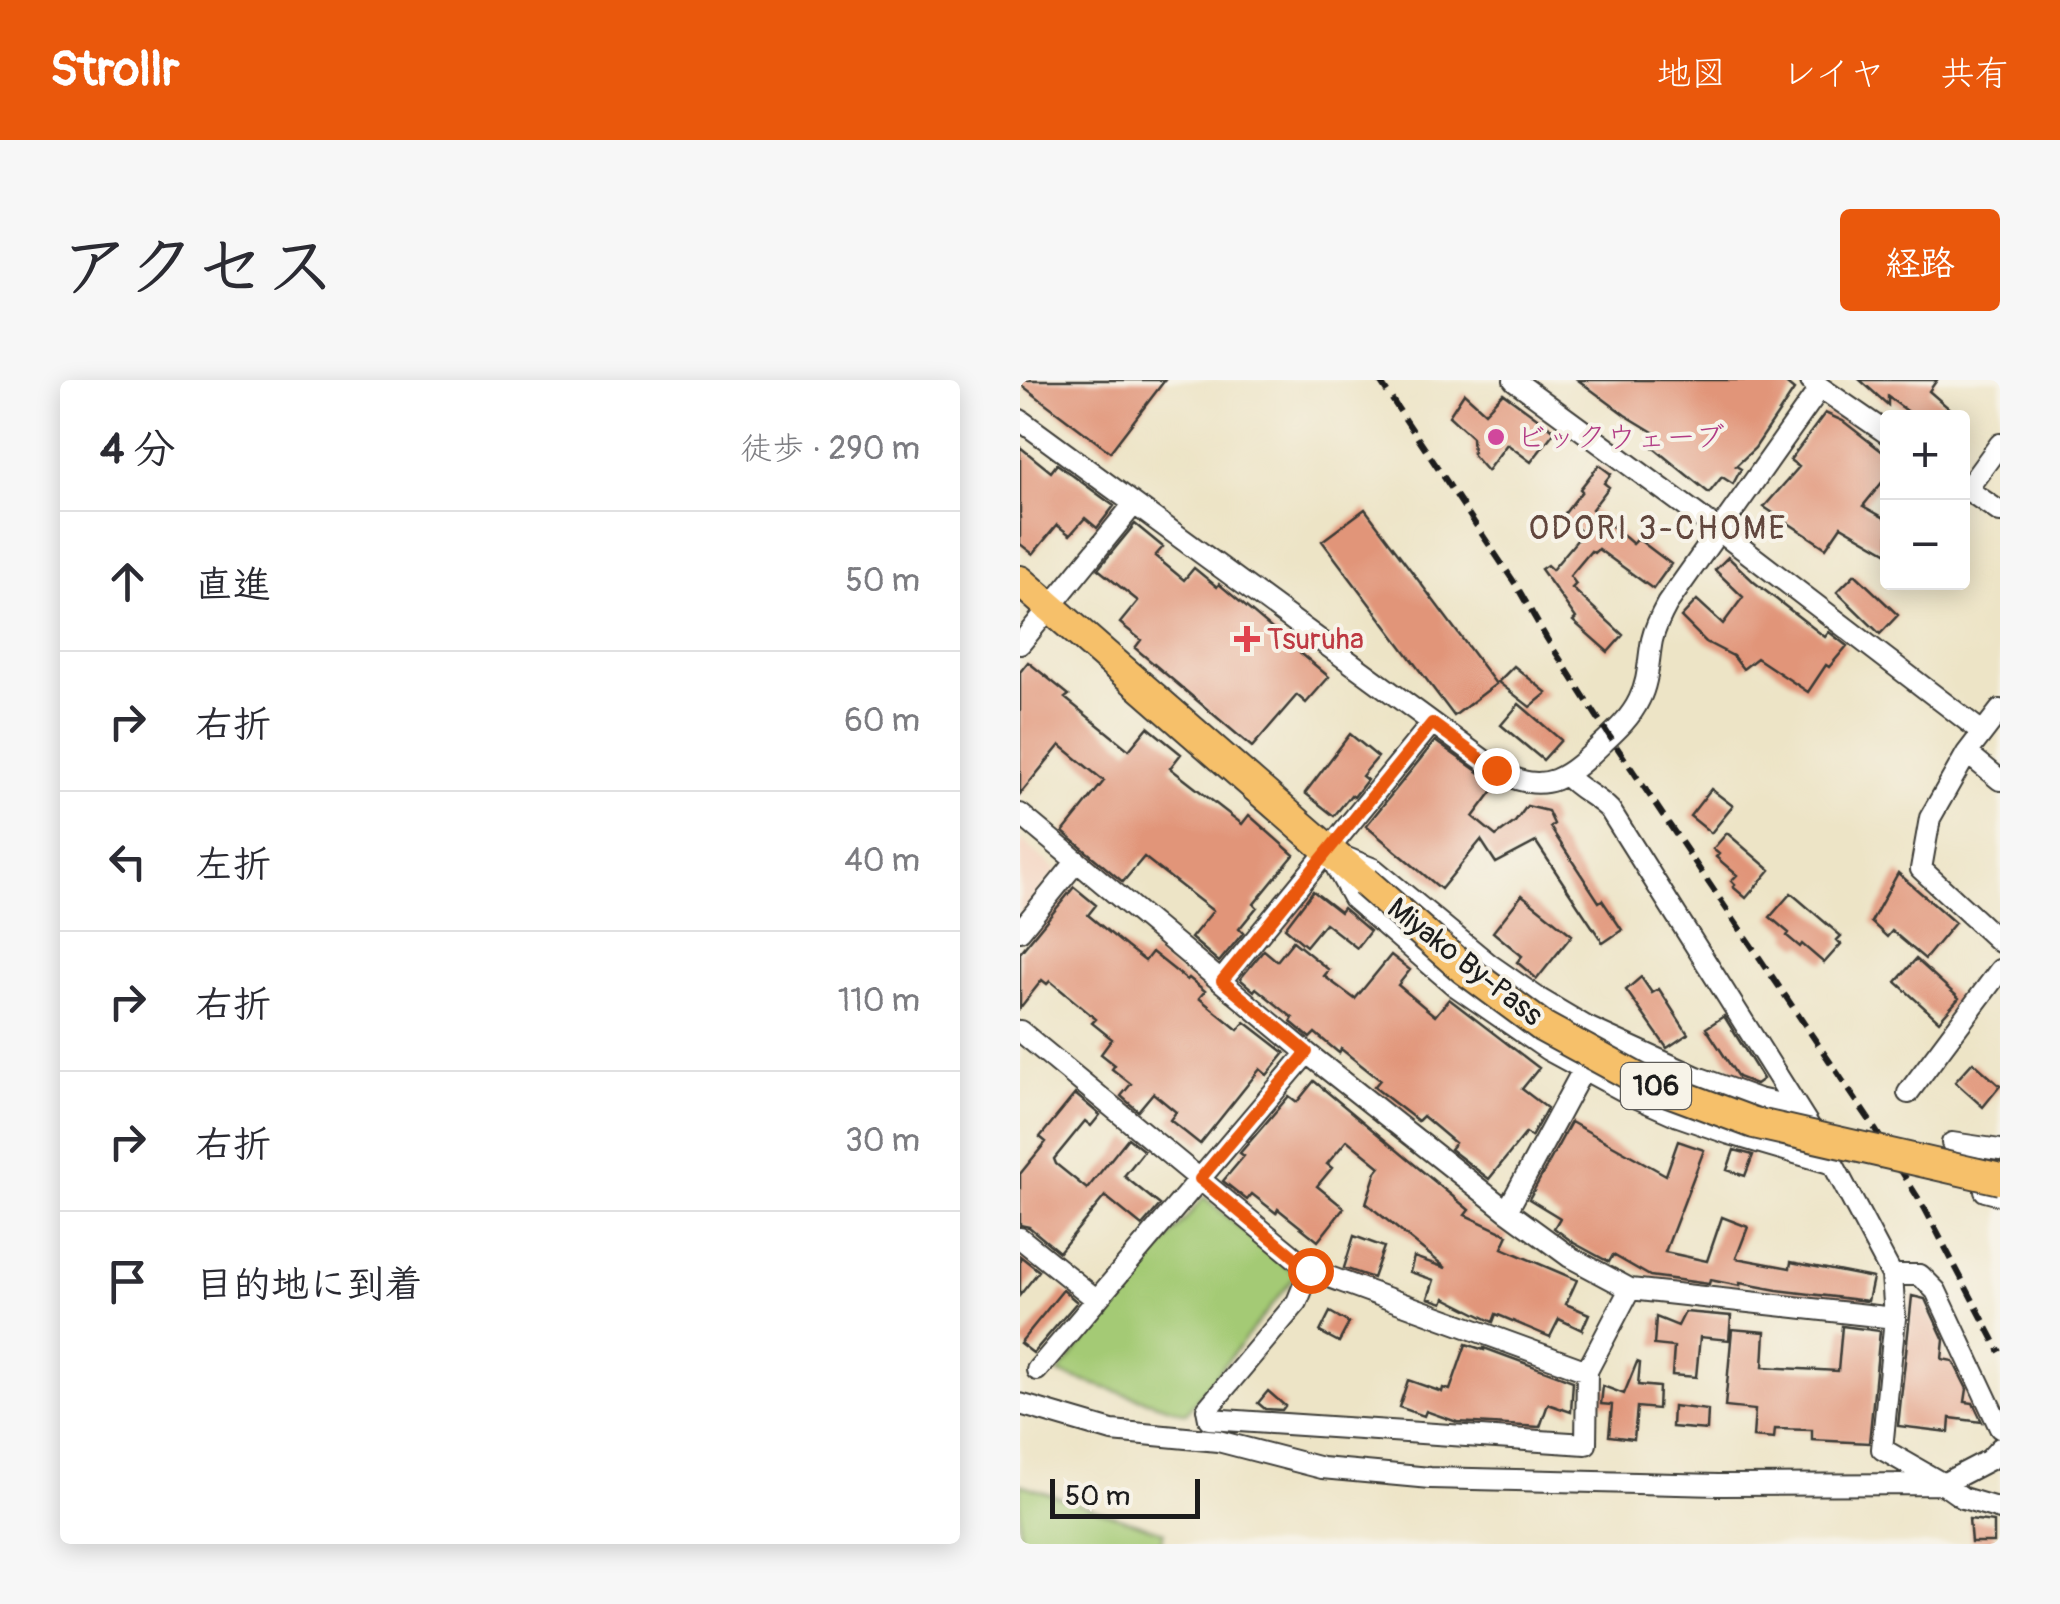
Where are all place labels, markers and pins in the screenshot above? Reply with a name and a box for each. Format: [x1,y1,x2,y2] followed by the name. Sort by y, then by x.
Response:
[1516,419,1725,456] place label: ビックウェーブ
[1485,426,1507,448] marker: ビックウェーブ
[1267,621,1364,658] place label: Tsuruha
[1236,628,1258,650] marker: Tsuruha

